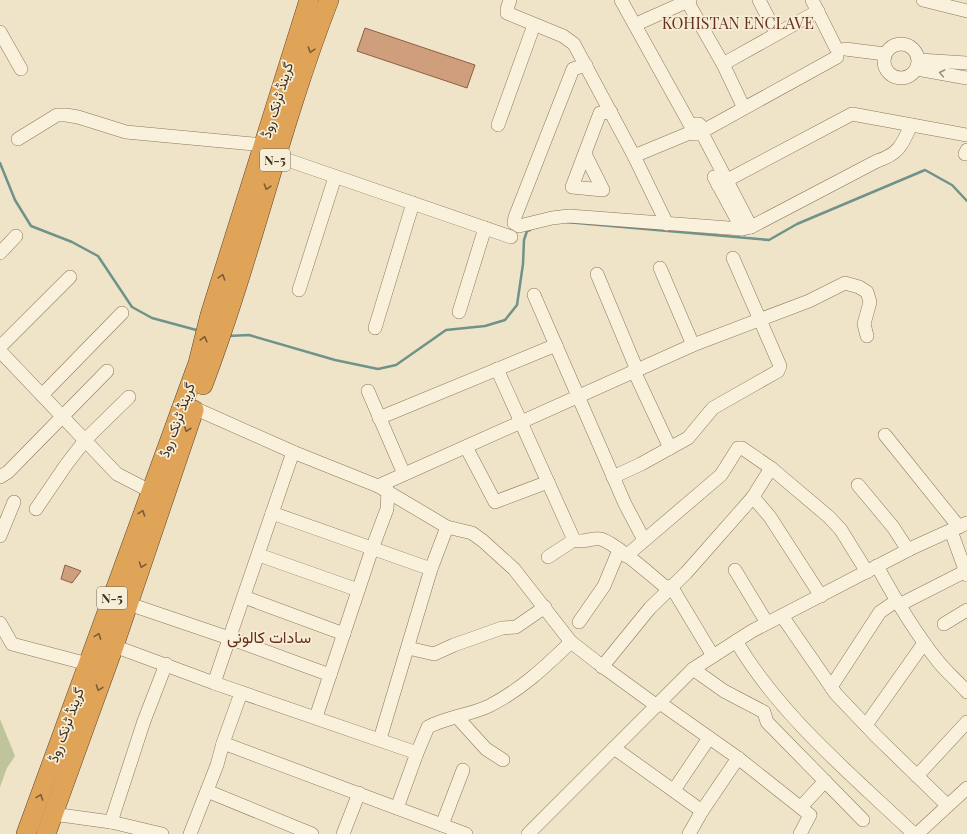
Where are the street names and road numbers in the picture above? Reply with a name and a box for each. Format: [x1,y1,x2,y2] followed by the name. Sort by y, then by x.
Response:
[256,60,297,140] street label: گرینڈ ٹرنک روڈ
[260,149,290,171] road number: N-5
[154,380,199,460] street label: گرینڈ ٹرنک روڈ
[97,587,127,609] road number: N-5
[43,685,88,765] street label: گرینڈ ٹرنک روڈ

